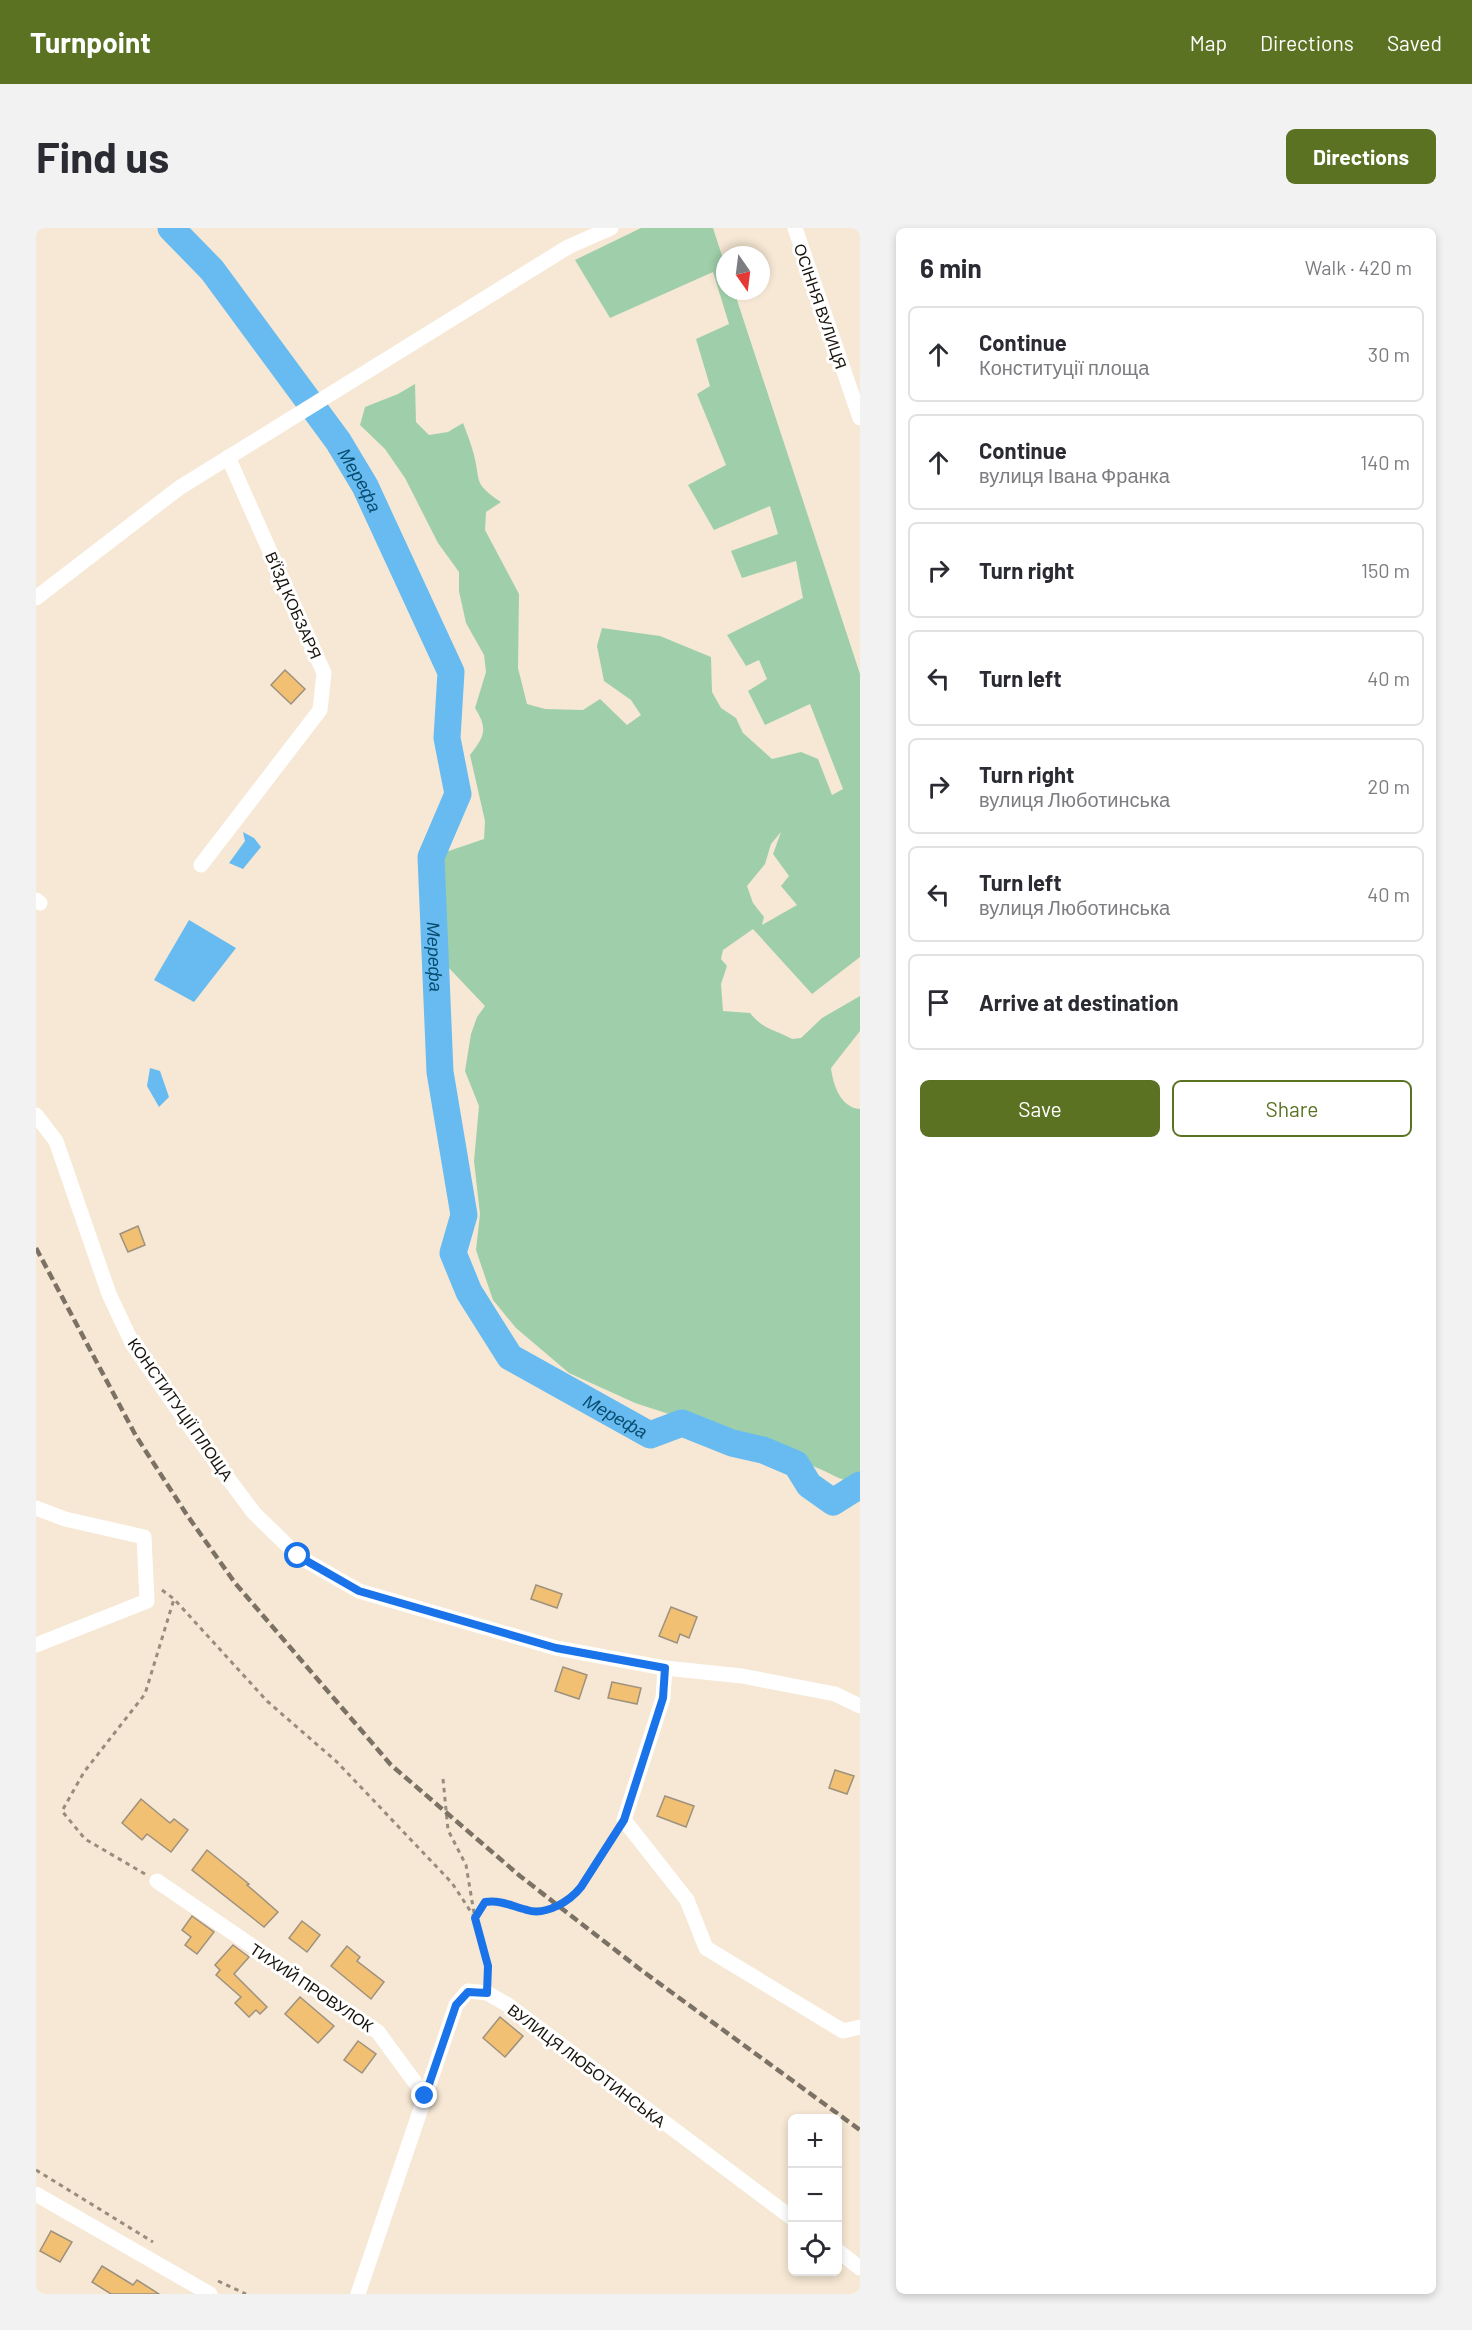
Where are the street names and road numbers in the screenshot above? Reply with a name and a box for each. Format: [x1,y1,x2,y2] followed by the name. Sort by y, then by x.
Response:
[791,241,851,371] street label: ОСІННЯ ВУЛИЦЯ
[262,549,326,661] street label: В’ЇЗД КОБЗАРЯ
[125,1334,238,1484] street label: КОНСТИТУЦІЇ ПЛОЩА
[247,1939,378,2036] street label: ТИХИЙ ПРОВУЛОК
[504,1999,670,2131] street label: ВУЛИЦЯ ЛЮБОТИНСЬКА

